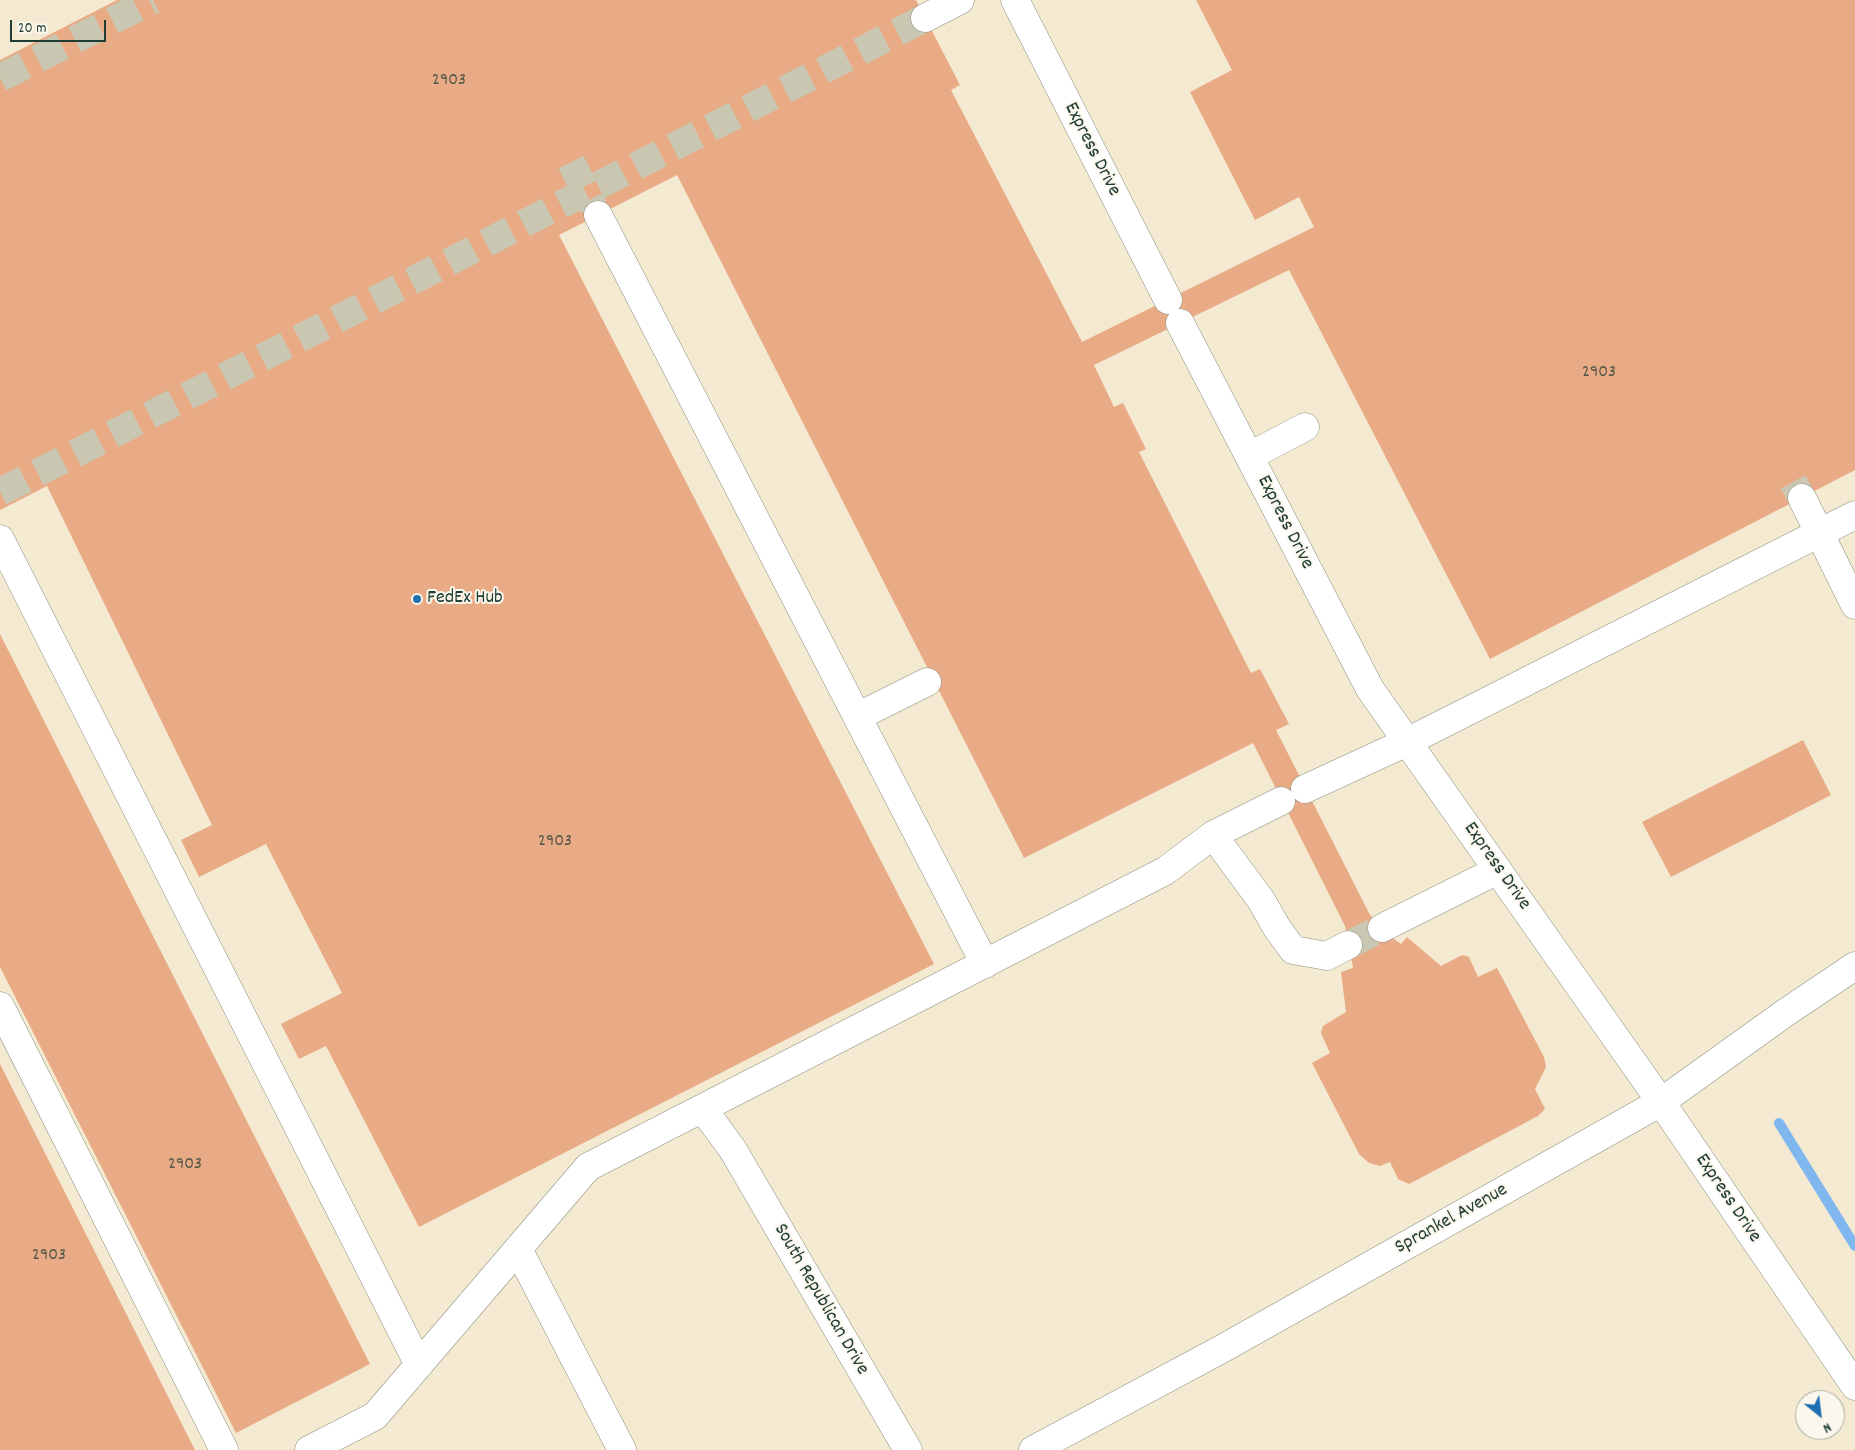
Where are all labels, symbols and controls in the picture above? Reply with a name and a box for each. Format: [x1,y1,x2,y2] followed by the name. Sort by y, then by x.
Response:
[12,10,109,42] scale bar
[18,18,46,40] text: 20 m
[432,71,466,93] house number: 2903
[1057,99,1125,201] street label: Express Drive
[1582,363,1616,385] house number: 2903
[1250,472,1318,574] street label: Express Drive
[427,587,503,611] place label: FedEx Hub
[411,593,423,605] marker: FedEx Hub
[1457,818,1535,916] street label: Express Drive
[538,832,572,854] house number: 2903
[1689,1150,1765,1248] street label: Express Drive
[168,1155,202,1177] house number: 2903
[1391,1179,1513,1261] street label: Sprankel Avenue
[767,1220,873,1380] street label: South Republican Drive
[32,1246,66,1268] house number: 2903
[1795,1390,1845,1440] north arrow
[1819,1417,1835,1438] text: N

